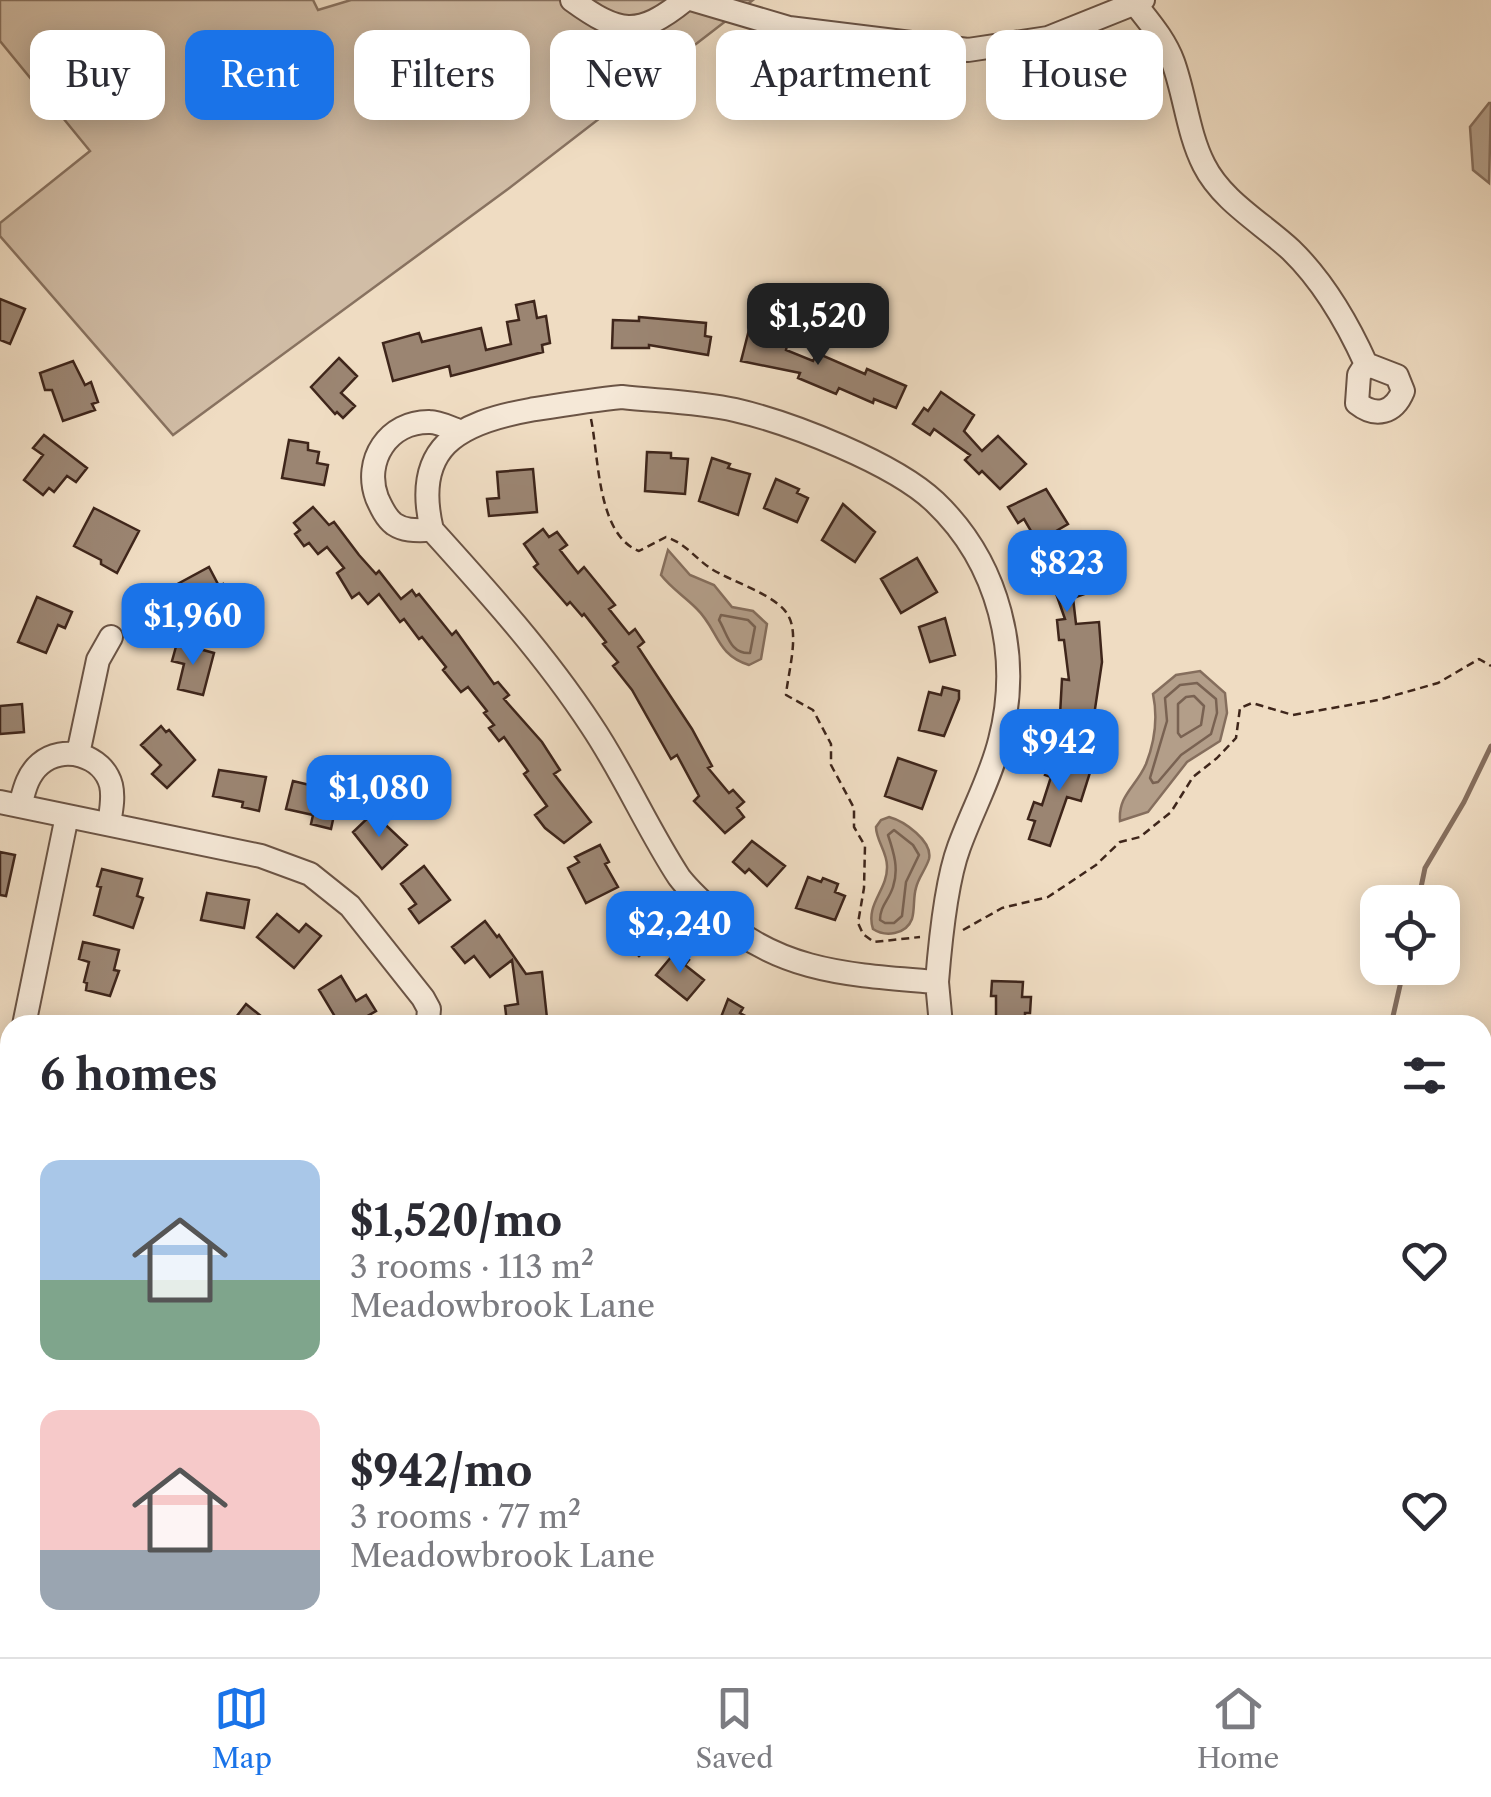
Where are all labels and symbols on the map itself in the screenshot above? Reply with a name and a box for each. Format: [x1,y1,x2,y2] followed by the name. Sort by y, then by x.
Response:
[737,283,899,368] pin: $1,520
[1008,530,1126,615] pin: $823
[112,583,274,668] pin: $1,960
[1000,709,1118,794] pin: $942
[298,755,460,840] pin: $1,080
[599,891,761,976] pin: $2,240

